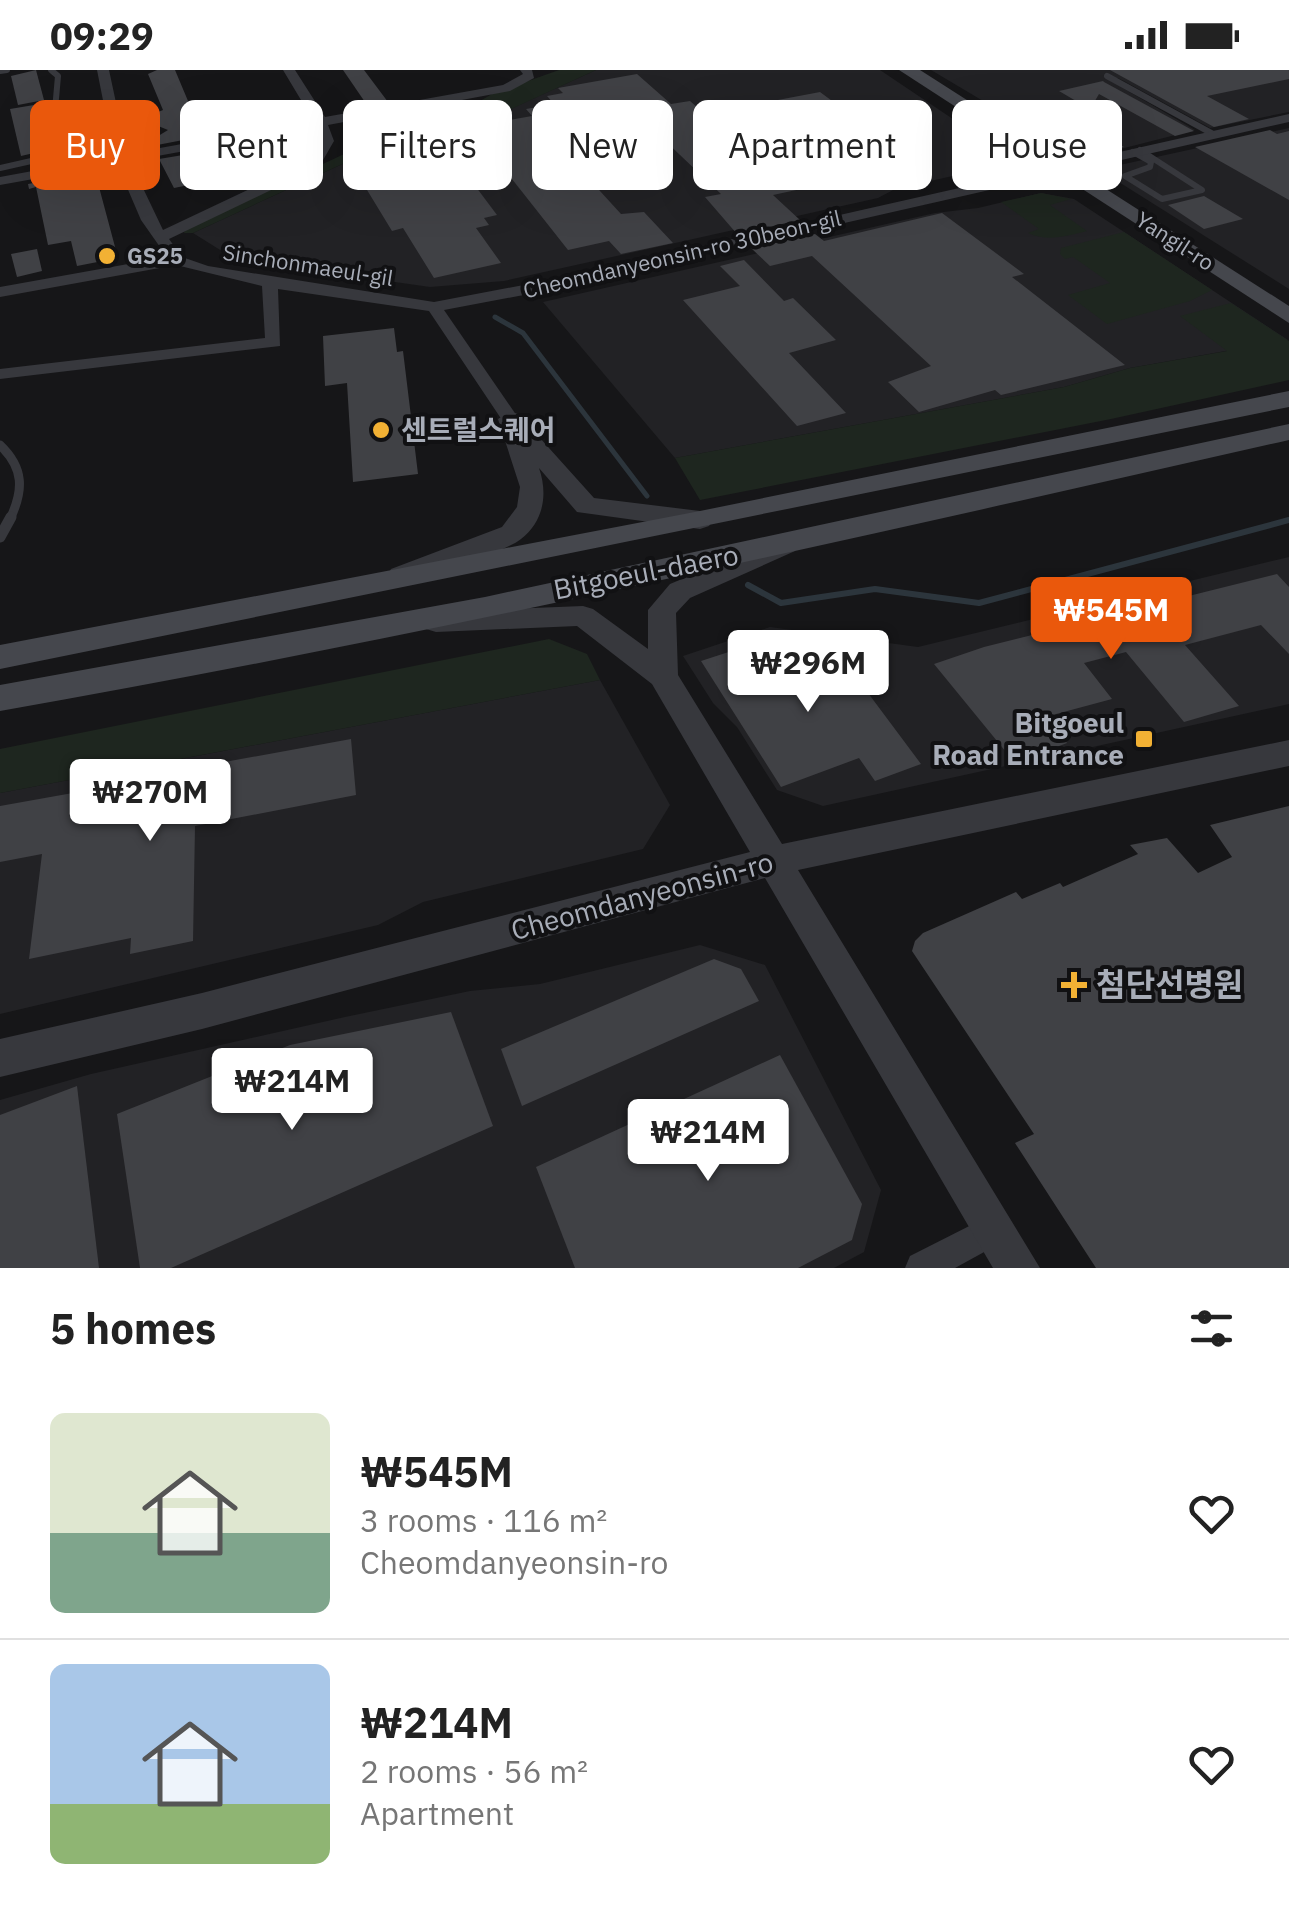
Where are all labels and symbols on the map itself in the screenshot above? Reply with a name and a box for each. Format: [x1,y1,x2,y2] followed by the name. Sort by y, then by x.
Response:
[520,203,844,304] street label: Cheomdanyeonsin-ro 30beon-gil
[1130,204,1220,277] street label: Yangil-ro
[221,237,395,292] street label: Sinchonmaeul-gil
[127,241,183,270] place label: GS25
[96,245,118,267] marker: GS25
[401,411,556,448] place label: 센트럴스퀘어
[370,419,392,441] marker: 센트럴스퀘어
[550,535,742,608] street label: Bitgoeul-daero
[1041,577,1181,662] pin: ₩545M
[738,630,878,715] pin: ₩296M
[932,704,1124,773] place label: Bitgoeul Road Entrance
[1133,728,1155,750] marker: Bitgoeul Road Entrance
[80,759,220,844] pin: ₩270M
[507,843,777,948] street label: Cheomdanyeonsin-ro
[1096,963,1243,1005] place label: 첨단선병원
[1061,972,1087,998] marker: 첨단선병원
[222,1048,362,1133] pin: ₩214M
[638,1099,778,1184] pin: ₩214M

